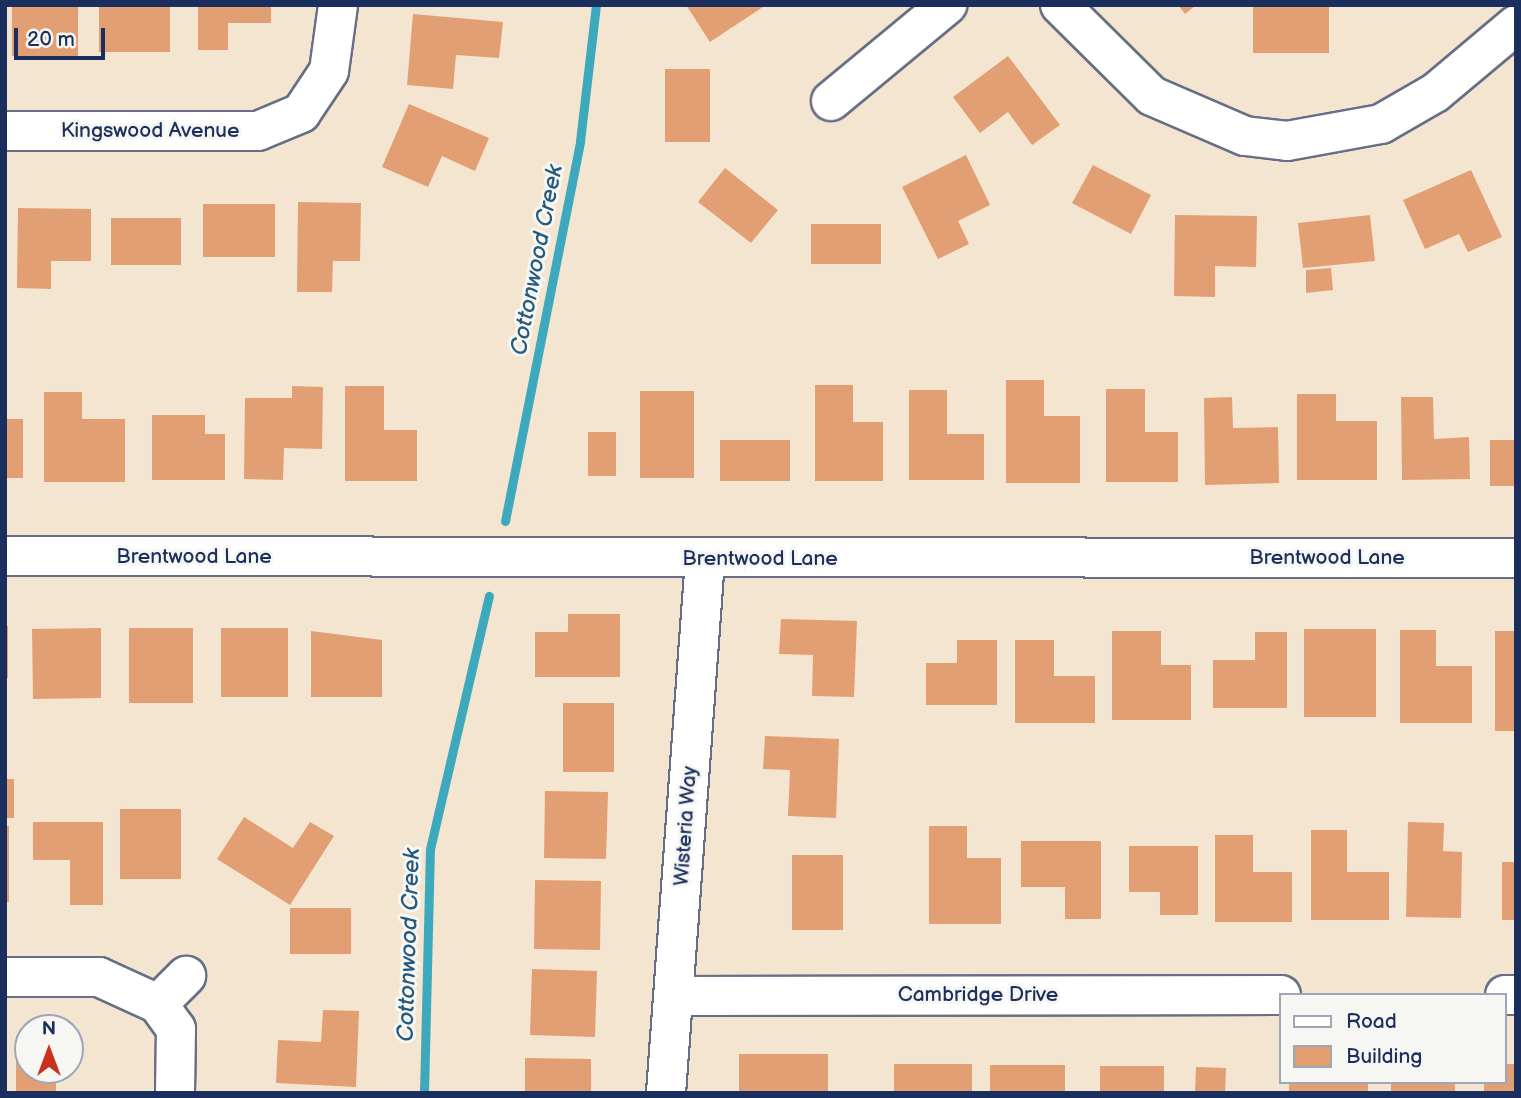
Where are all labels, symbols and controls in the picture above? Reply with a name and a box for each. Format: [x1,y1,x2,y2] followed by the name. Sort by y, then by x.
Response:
[18,14,108,58] scale bar
[27,27,75,52] text: 20 m
[61,118,239,144] street label: Kingswood Avenue
[505,162,569,358] water label: Cottonwood Creek
[116,544,272,570] street label: Brentwood Lane
[1249,545,1405,571] street label: Brentwood Lane
[682,546,838,572] street label: Brentwood Lane
[669,765,703,887] street label: Wisteria Way
[392,848,426,1042] water label: Cottonwood Creek
[898,982,1058,1008] street label: Cambridge Drive
[1280,993,1507,1084] legend
[1346,1009,1397,1034] text: Road
[14,1014,84,1084] north arrow
[42,1018,56,1041] text: N
[1346,1044,1422,1069] text: Building

